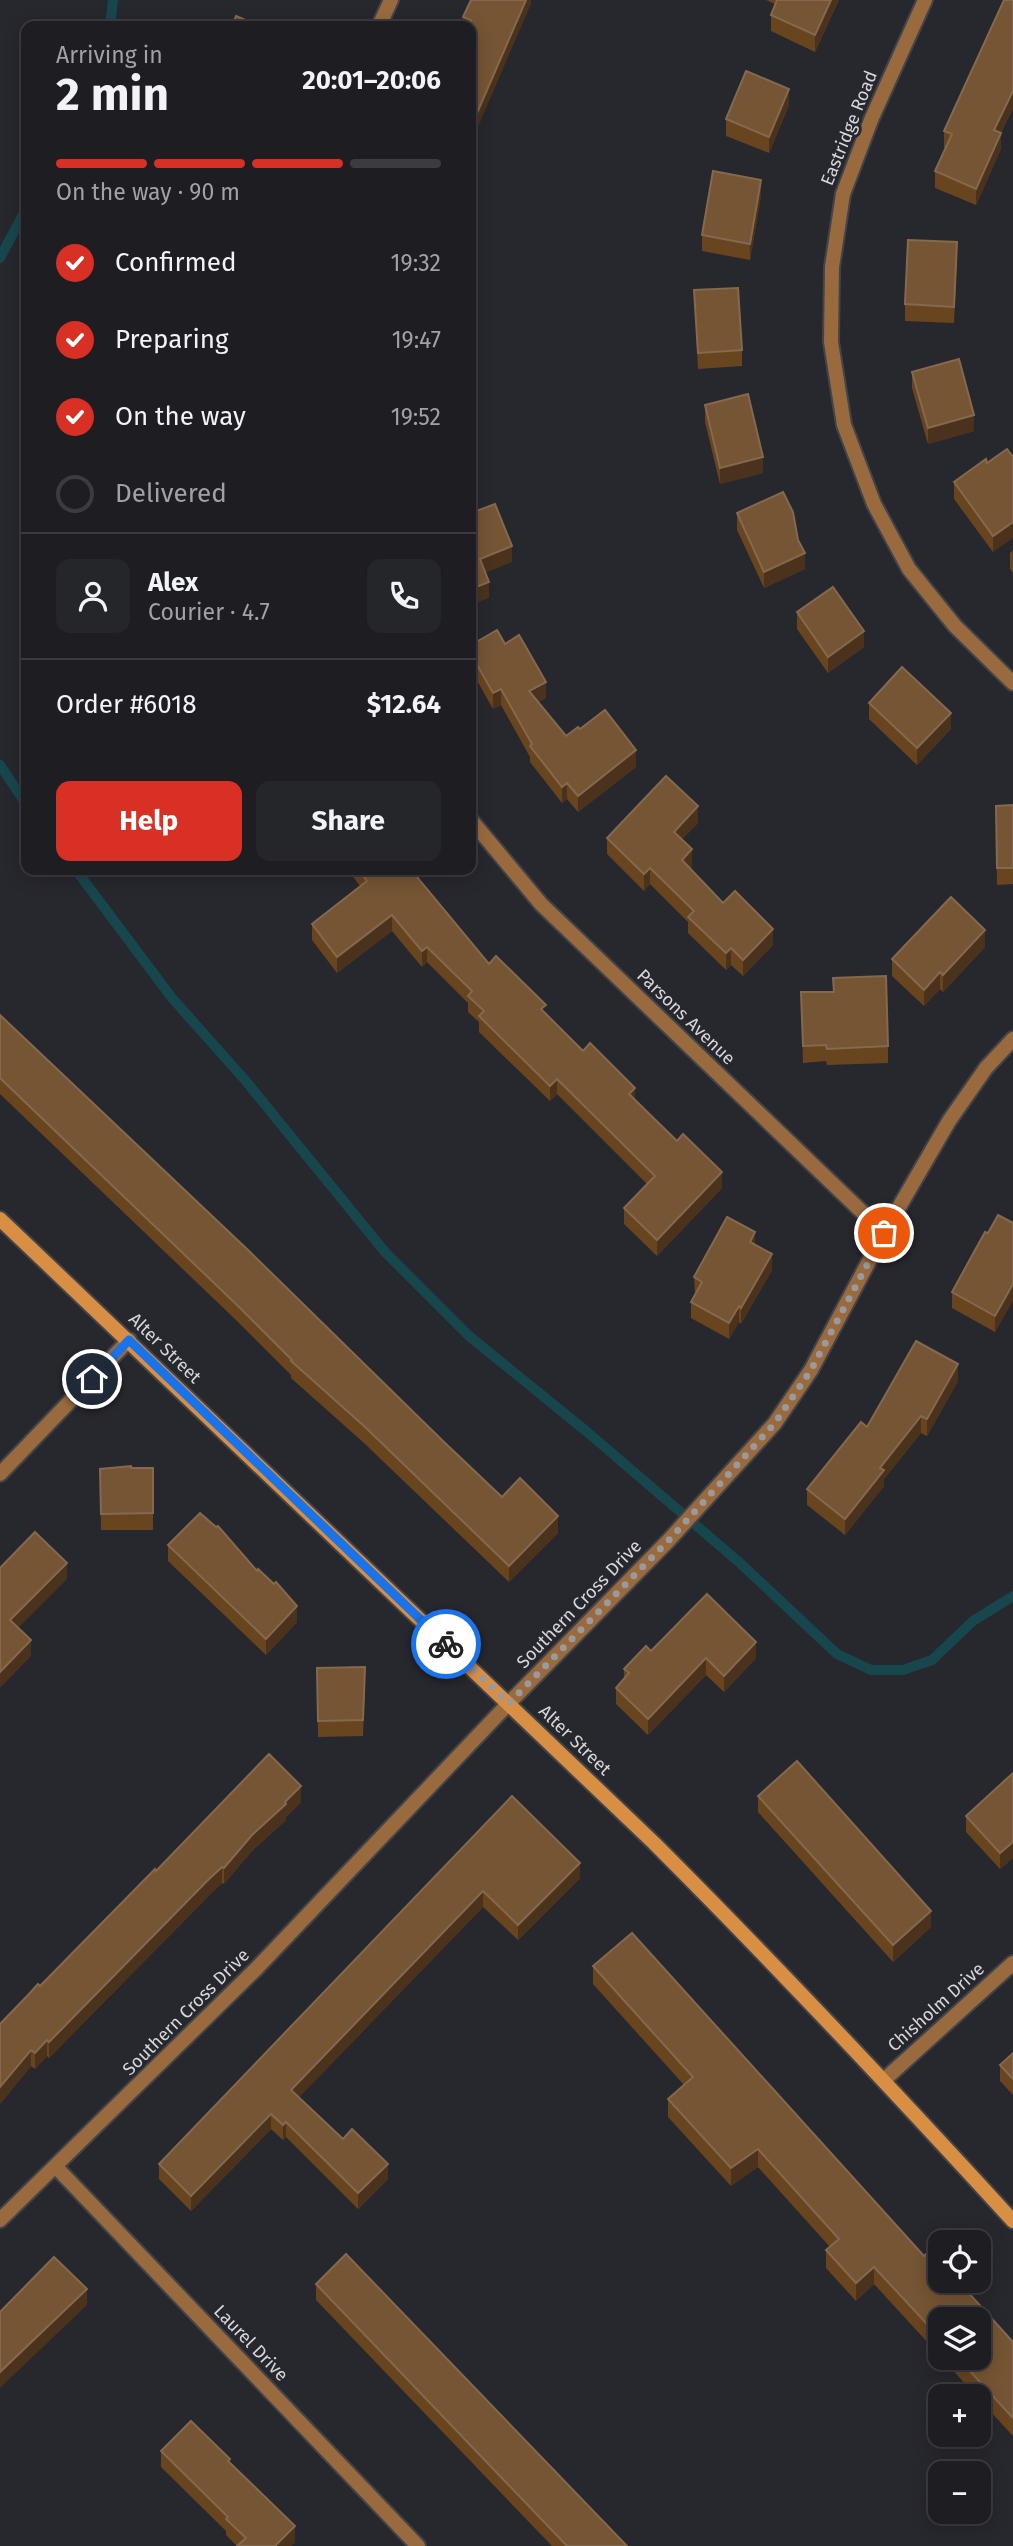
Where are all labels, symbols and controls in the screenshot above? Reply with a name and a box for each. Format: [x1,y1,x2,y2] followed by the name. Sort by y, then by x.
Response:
[56,41,163,69] text: Arriving in
[302,65,441,96] text: 20:01–20:06
[56,67,169,122] text: 2 min
[816,67,882,189] street label: Eastridge Road
[56,178,240,206] text: On the way · 90 m
[56,244,94,282] icon: check
[115,247,236,278] text: Confirmed
[391,249,441,277] text: 19:32
[56,321,94,359] icon: check
[115,324,228,355] text: Preparing
[392,326,441,354] text: 19:47
[56,398,94,436] icon: check
[115,401,246,432] text: On the way
[391,403,441,431] text: 19:52
[115,478,227,509] text: Delivered
[56,559,130,633] button: person
[367,559,441,633] button: phone
[148,567,198,598] text: Alex
[148,598,270,626] text: Courier · 4.7
[56,689,197,720] text: Order #6018
[367,689,441,720] text: $12.64
[56,781,242,861] button: Help
[256,781,441,861] button: Share
[632,965,740,1069] street label: Parsons Avenue
[854,1203,914,1263] pin
[865,1214,903,1252] icon: bag
[124,1308,206,1388] street label: Alter Street
[62,1349,122,1409] pin
[73,1360,111,1398] icon: home
[512,1535,646,1673] street label: Southern Cross Drive
[411,1609,481,1679] courier
[427,1625,465,1663] icon: bike
[534,1700,616,1780] street label: Alter Street
[118,1944,254,2080] street label: Southern Cross Drive
[883,1958,989,2056] street label: Chisholm Drive
[928,2230,991,2524] map controls
[928,2230,991,2293] button: locate
[209,2300,293,2386] street label: Laurel Drive
[928,2307,991,2370] button: layers
[928,2384,991,2447] button: +
[928,2461,991,2524] button: −

